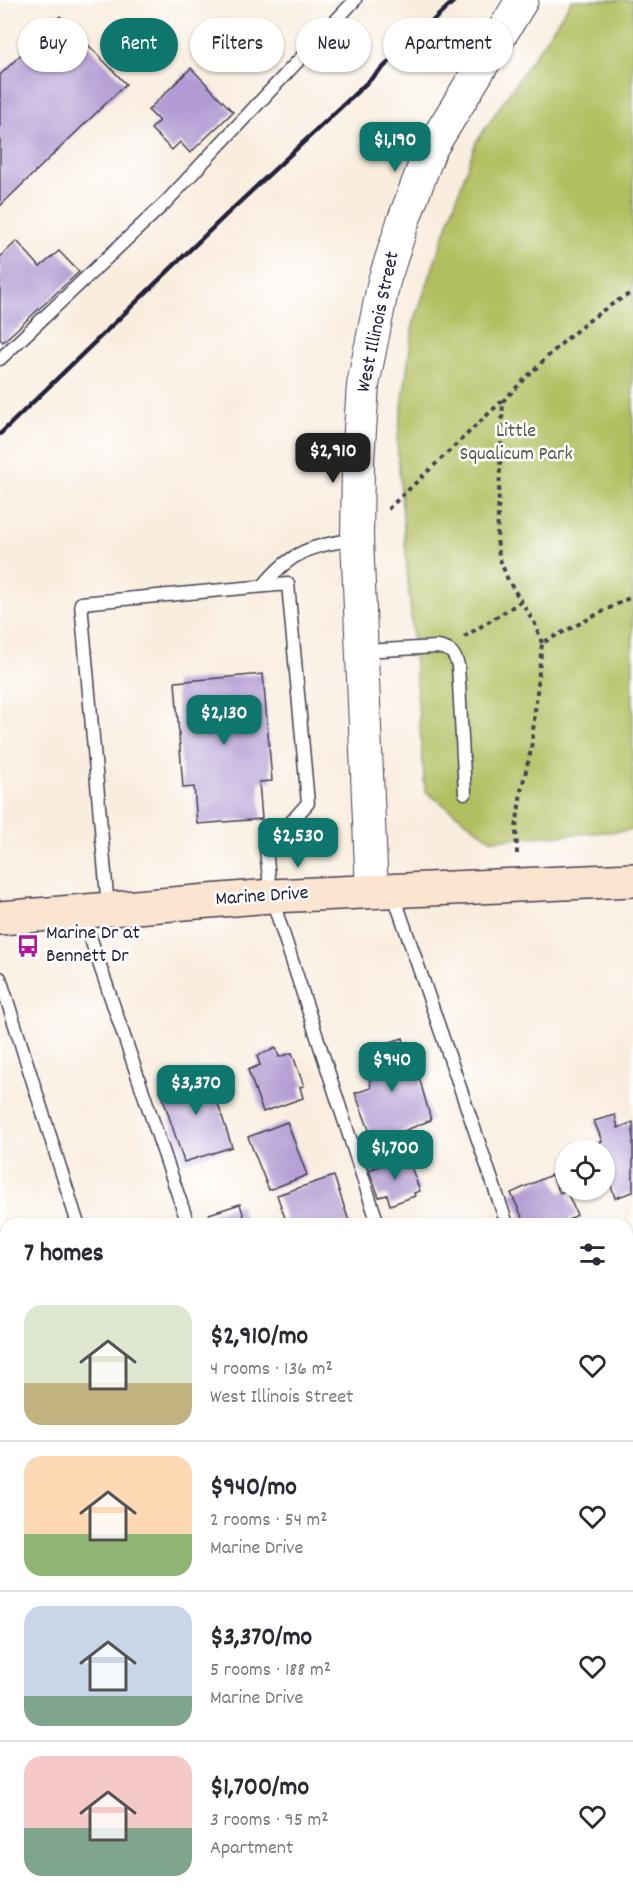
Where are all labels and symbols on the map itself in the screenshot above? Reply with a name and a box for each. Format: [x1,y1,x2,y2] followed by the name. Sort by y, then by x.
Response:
[346,122,444,173] pin: $1,190
[350,249,408,395] street label: West Illinois Street
[459,418,573,469] park label: Little Squalicum Park
[284,433,382,484] pin: $2,910
[175,695,273,746] pin: $2,130
[249,818,347,869] pin: $2,530
[214,880,310,914] street label: Marine Drive
[46,920,140,971] place label: Marine Dr at Bennett Dr
[15,933,41,959] bus stop icon: Marine Dr at Bennett Dr
[356,1042,428,1093] pin: $940
[147,1065,245,1116] pin: $3,370
[346,1130,444,1181] pin: $1,700

